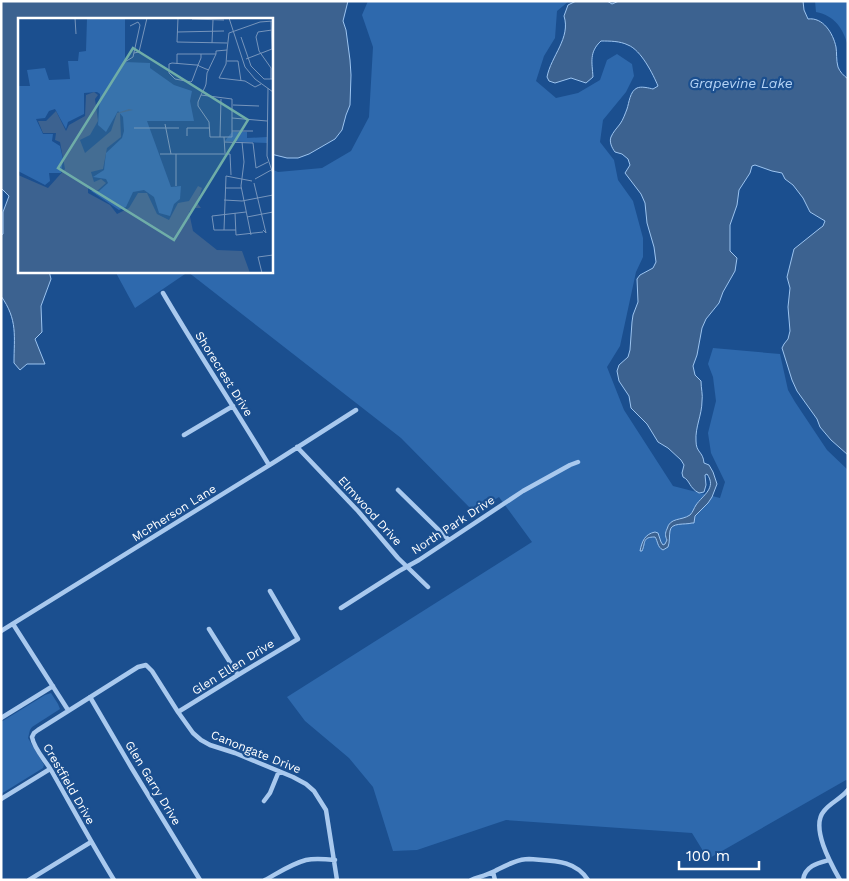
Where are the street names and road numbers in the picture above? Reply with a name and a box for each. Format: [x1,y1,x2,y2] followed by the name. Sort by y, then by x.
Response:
[192,329,256,419] street label: Shorecrest Drive
[335,473,405,549] street label: Elmwood Drive
[129,481,219,545] street label: McPherson Lane
[409,493,497,557] street label: North Park Drive
[189,636,277,698] street label: Glen Ellen Drive
[209,728,303,776] street label: Canongate Drive
[122,738,184,828] street label: Glen Garry Drive
[40,741,98,827] street label: Crestfield Drive

